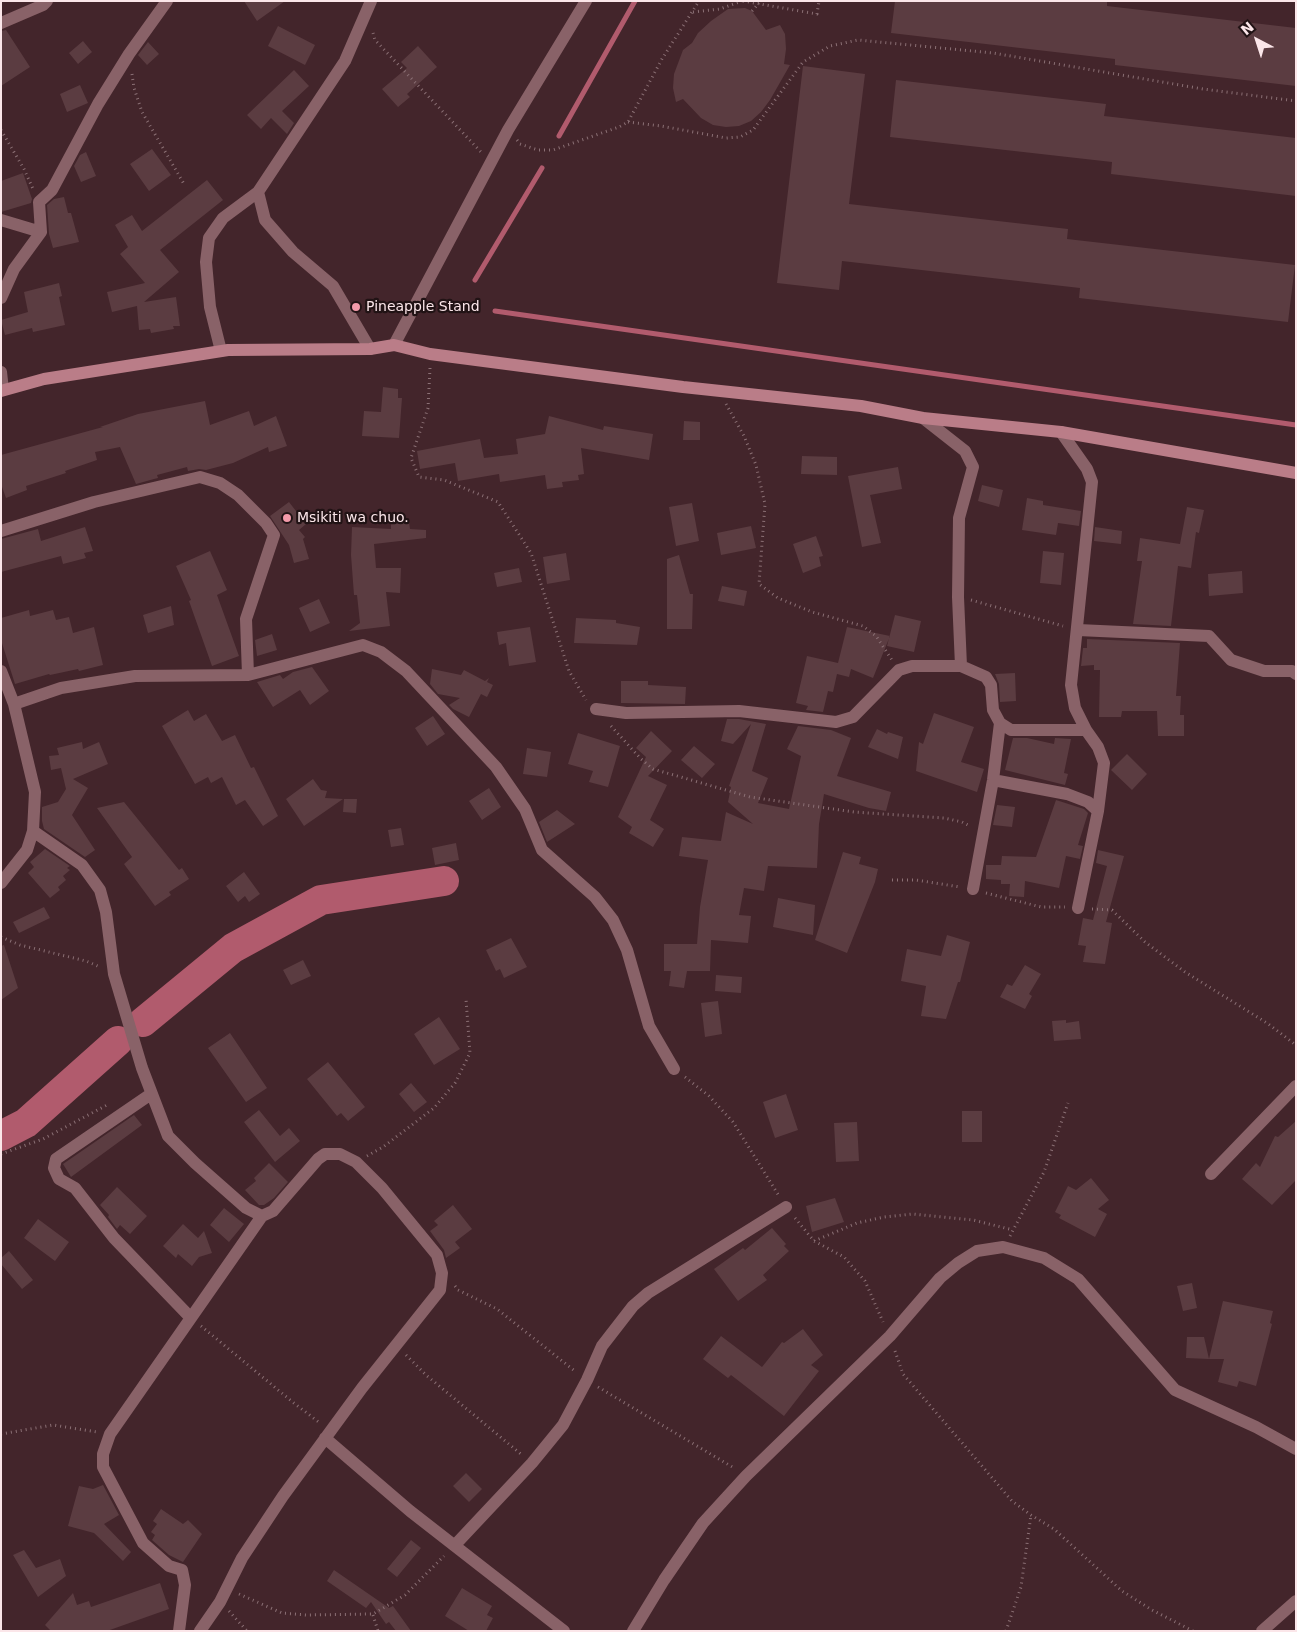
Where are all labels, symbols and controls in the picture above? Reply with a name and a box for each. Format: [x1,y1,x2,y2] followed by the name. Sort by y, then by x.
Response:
[1232,15,1282,65] north arrow
[1238,19,1257,38] text: N
[366,299,480,315] place label: Pineapple Stand
[350,301,362,313] marker: Pineapple Stand
[297,510,409,526] place label: Msikiti wa chuo.
[281,512,293,524] marker: Msikiti wa chuo.

